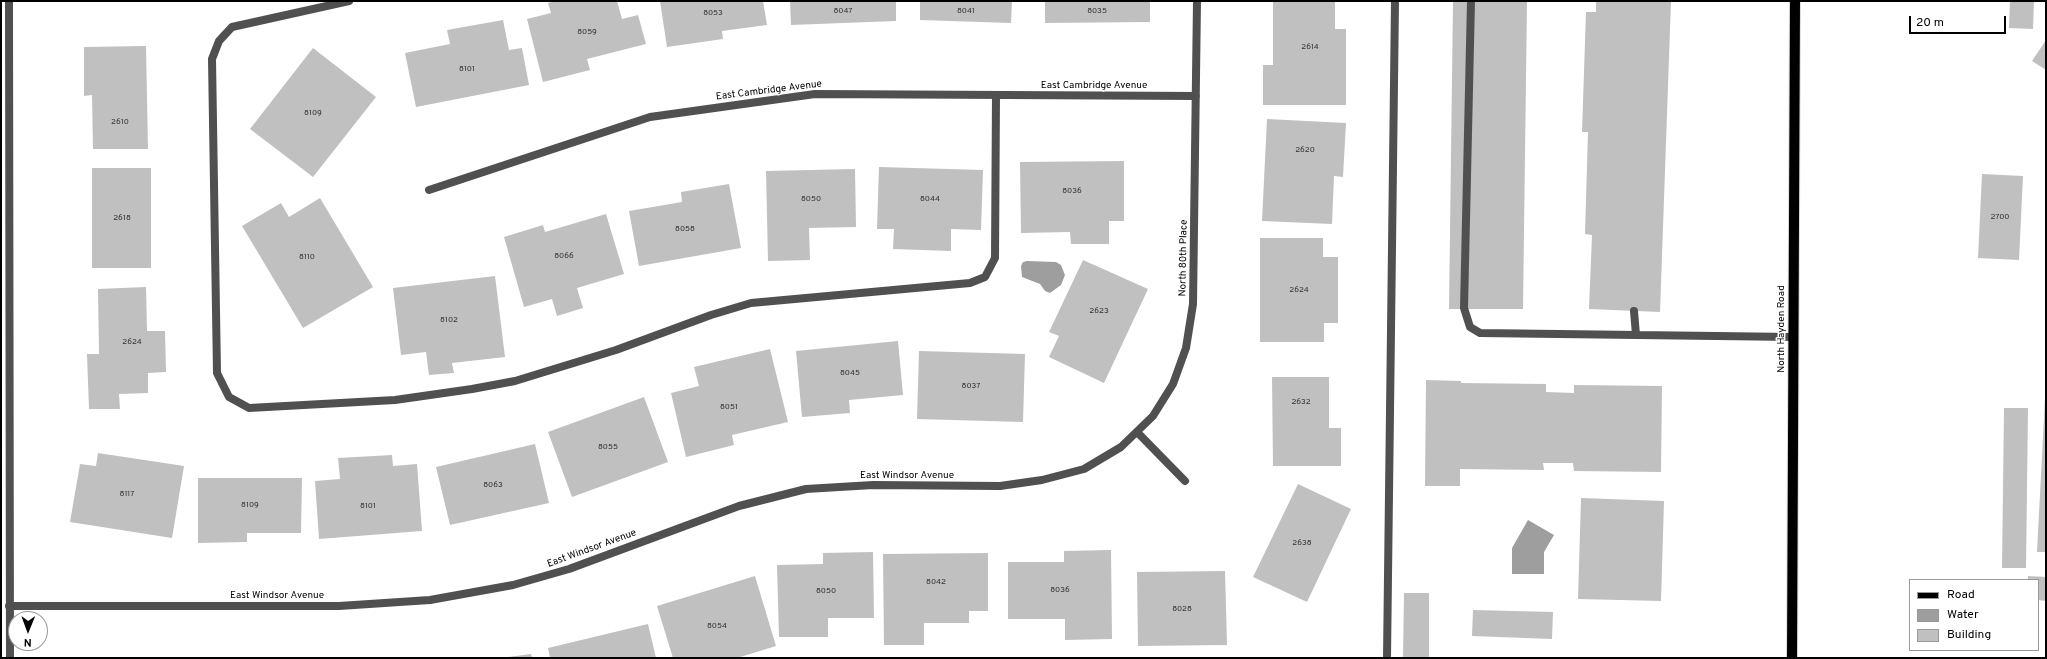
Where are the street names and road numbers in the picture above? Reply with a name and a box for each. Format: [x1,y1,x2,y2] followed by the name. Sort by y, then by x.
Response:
[715,79,823,103] street label: East Cambridge Avenue
[1041,80,1147,92] street label: East Cambridge Avenue
[1177,219,1191,297] street label: North 80th Place
[1776,285,1788,373] street label: North Hayden Road
[860,470,954,482] street label: East Windsor Avenue
[546,527,638,571] street label: East Windsor Avenue
[230,590,324,602] street label: East Windsor Avenue

